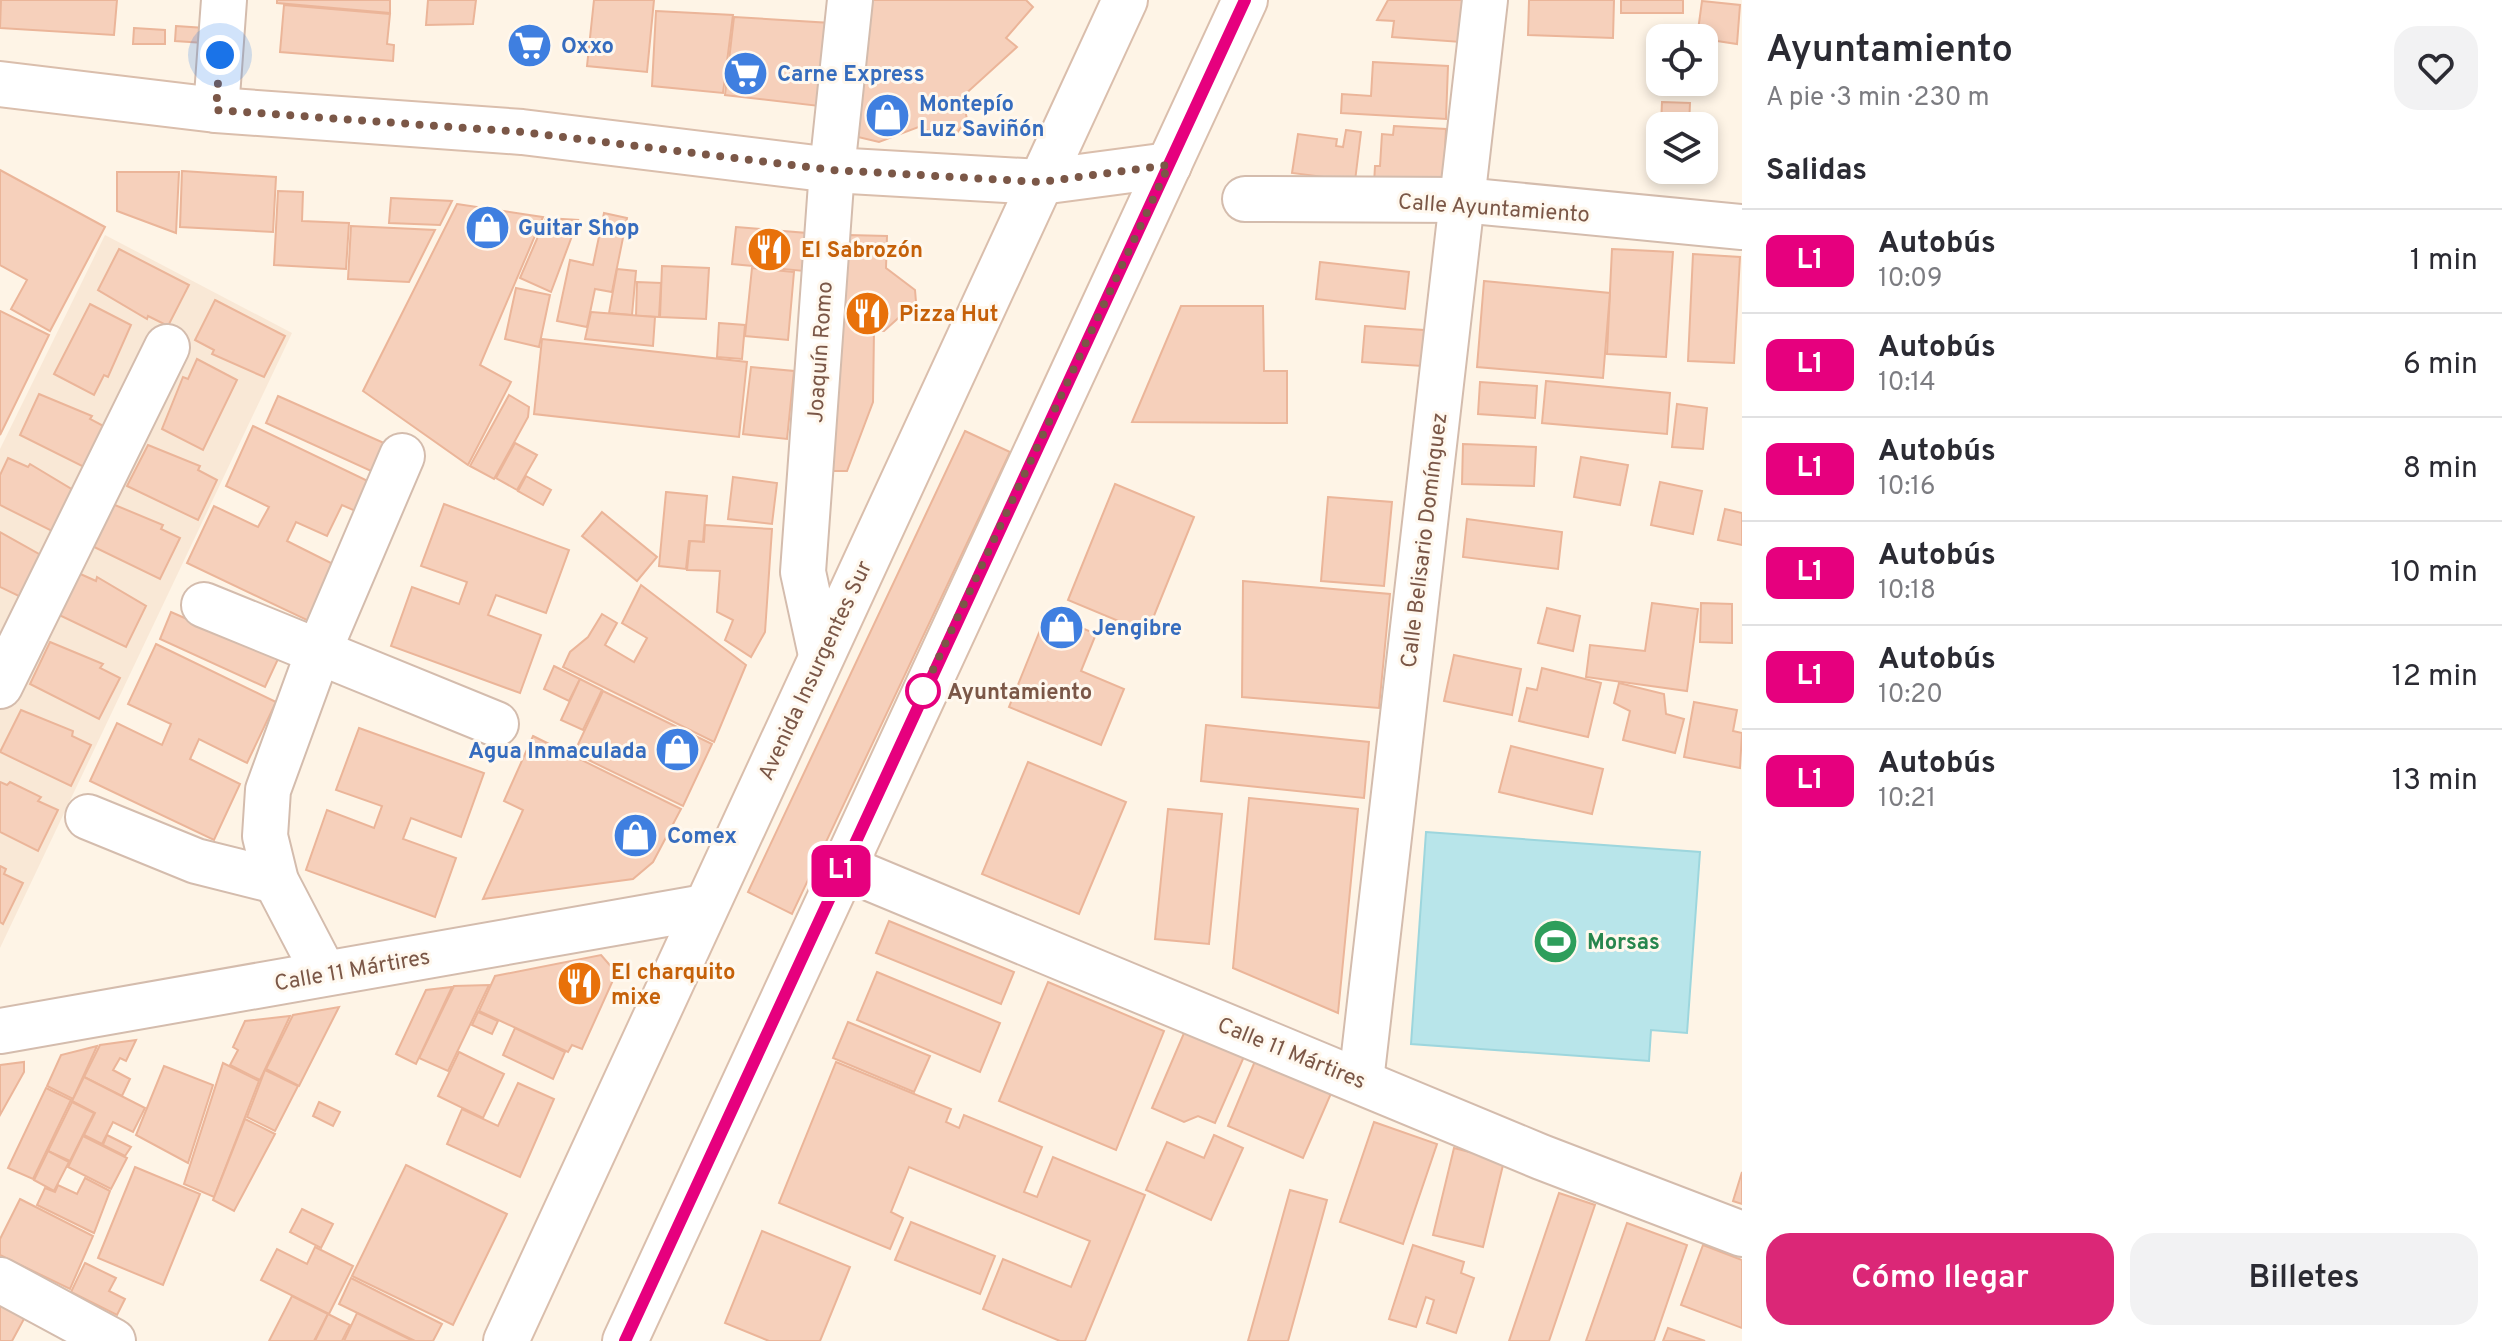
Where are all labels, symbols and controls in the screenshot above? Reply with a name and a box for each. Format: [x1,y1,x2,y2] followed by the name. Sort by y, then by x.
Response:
[506,21,554,69] supermarket icon: Oxxo
[1646,24,1718,184] map controls
[1646,24,1718,96] button: locate
[2394,26,2478,110] button: heart
[1766,27,2013,76] text: Ayuntamiento
[561,34,614,61] place label: Oxxo
[200,35,240,75] your location
[722,49,770,97] supermarket icon: Carne Express
[777,62,924,89] place label: Carne Express
[1766,82,1990,115] text: A pie · 3 min · 230 m
[864,92,912,140] shop icon: Montepío Luz Saviñón
[919,92,1045,144] place label: Montepío Luz Saviñón
[1646,112,1718,184] button: layers
[1766,153,1867,190] text: Salidas
[1397,189,1591,230] street label: Calle Ayuntamiento
[463,203,511,251] shop icon: Guitar Shop
[518,216,639,243] place label: Guitar Shop
[746,225,794,273] restaurant icon: El Sabrozón
[1878,226,1996,263] text: Autobús
[801,238,923,265] place label: El Sabrozón
[1796,243,1824,279] text: L1
[2410,243,2478,280] text: 1 min
[1878,263,1942,296] text: 10:09
[803,280,840,424] street label: Joaquín Romo
[844,289,892,337] restaurant icon: Pizza Hut
[899,302,998,329] place label: Pizza Hut
[1878,330,1996,367] text: Autobús
[1796,347,1824,383] text: L1
[2403,347,2478,384] text: 6 min
[1878,367,1936,400] text: 10:14
[1396,411,1455,669] street label: Calle Belisario Domínguez
[1878,434,1996,471] text: Autobús
[1796,451,1824,487] text: L1
[2403,451,2478,488] text: 8 min
[1878,471,1935,504] text: 10:16
[1878,538,1996,575] text: Autobús
[1796,555,1824,591] text: L1
[2391,555,2478,592] text: 10 min
[753,557,879,785] street label: Avenida Insurgentes Sur
[1878,575,1936,608] text: 10:18
[1037,603,1085,651] shop icon: Jengibre
[1092,616,1182,643] place label: Jengibre
[1878,642,1996,679] text: Autobús
[1796,659,1824,695] text: L1
[2391,659,2478,696] text: 12 min
[906,674,940,708] marker: Ayuntamiento
[1878,679,1943,712] text: 10:20
[947,680,1092,707] place label: Ayuntamiento
[654,726,702,774] shop icon: Agua Inmaculada
[468,739,647,766] place label: Agua Inmaculada
[1878,746,1996,783] text: Autobús
[1796,763,1824,799] text: L1
[2392,763,2478,800] text: 13 min
[1878,783,1936,816] text: 10:21
[612,811,660,859] shop icon: Comex
[667,824,737,851] place label: Comex
[805,845,877,897] line badge: L1
[827,853,855,889] text: L1
[1532,917,1580,965] sports icon: Morsas
[1587,930,1660,957] place label: Morsas
[273,944,432,998] street label: Calle 11 Mártires
[556,960,604,1008] restaurant icon: El charquito mixe
[611,960,736,1012] place label: El charquito mixe
[1213,1012,1369,1096] street label: Calle 11 Mártires
[1766,1233,2114,1325] button: Cómo llegar
[2130,1233,2478,1325] button: Billetes

